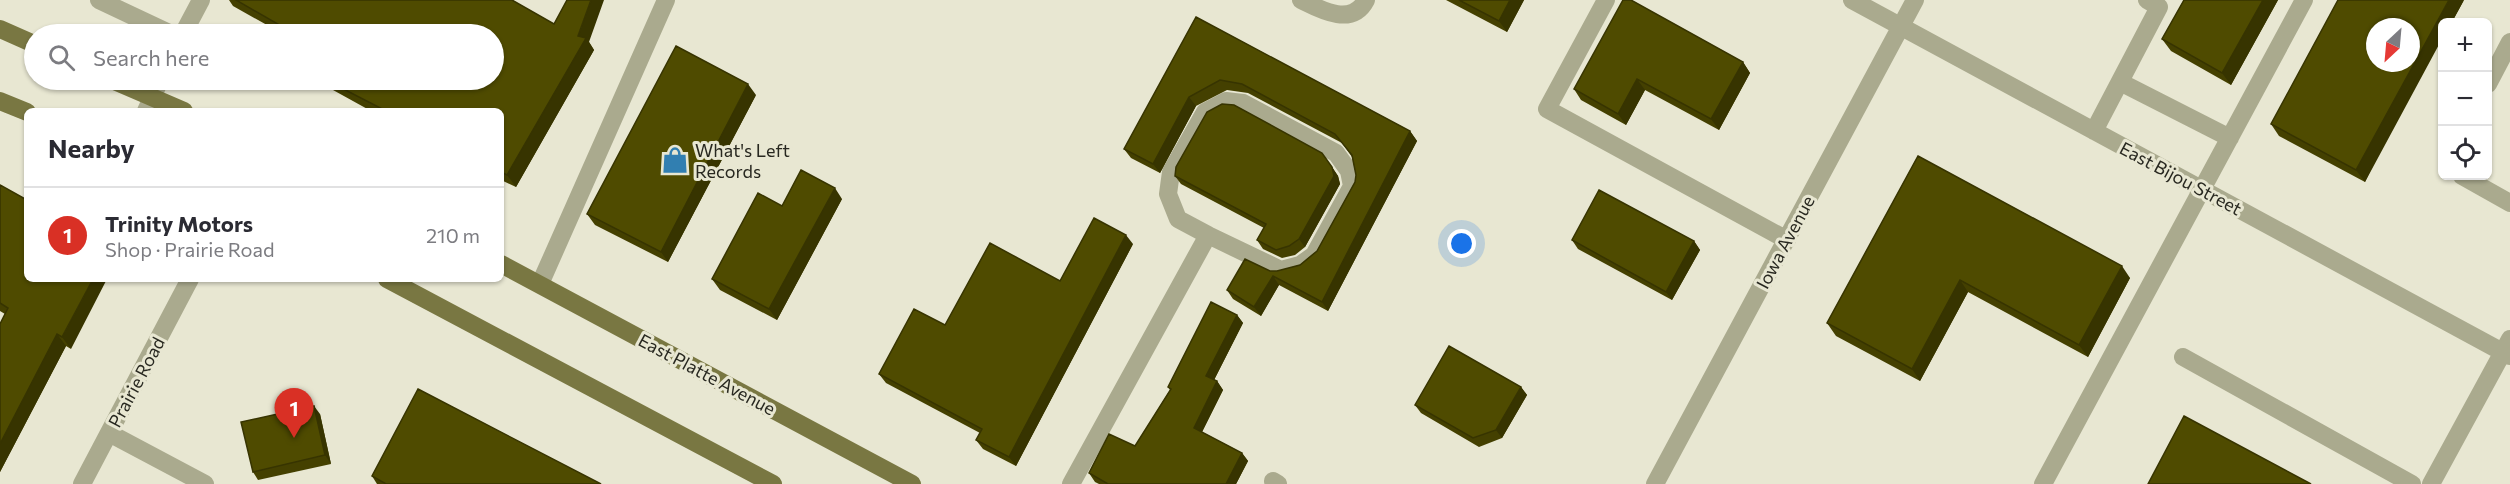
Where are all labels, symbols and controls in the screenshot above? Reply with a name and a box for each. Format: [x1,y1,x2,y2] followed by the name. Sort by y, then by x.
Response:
[2366,18,2420,72] north arrow
[2438,18,2492,180] map controls
[2438,18,2492,72] button: +
[24,24,504,90] search box
[45,41,78,74] icon: search
[93,44,209,71] text: Search here
[2438,72,2492,126] button: −
[2438,126,2492,180] button: locate
[48,132,135,163] text: Nearby
[2116,137,2246,219] street label: East Bijou Street
[695,139,790,182] place label: What's Left Records
[660,145,690,175] shop icon: What's Left Records
[1751,192,1819,292] street label: Iowa Avenue
[105,210,253,237] text: Trinity Motors
[63,223,72,247] text: 1
[426,223,480,247] text: 210 m
[1447,229,1476,258] your location
[105,237,275,261] text: Shop · Prairie Road
[635,329,779,419] street label: East Platte Avenue
[103,333,169,431] street label: Prairie Road
[274,388,314,438] pin: 1

